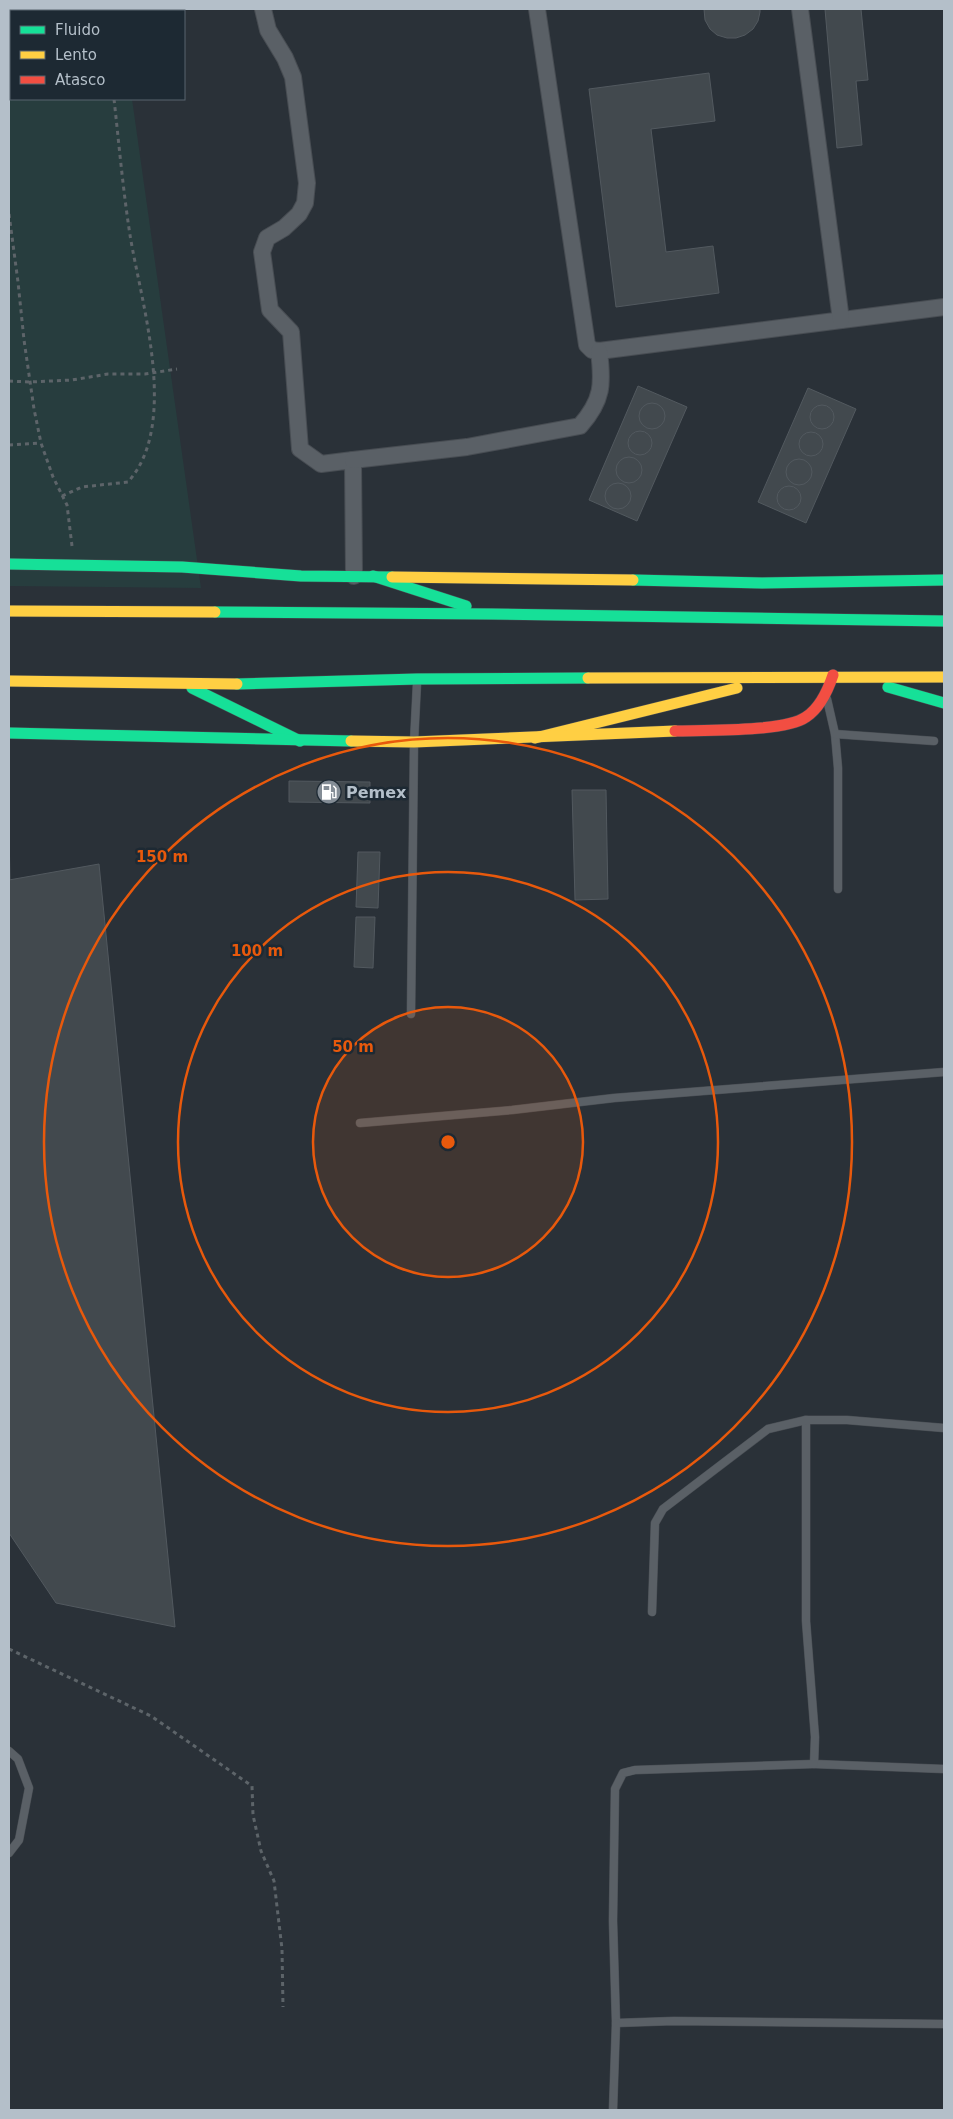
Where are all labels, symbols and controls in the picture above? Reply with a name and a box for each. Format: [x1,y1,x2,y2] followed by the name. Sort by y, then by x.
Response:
[10,10,185,100] legend
[55,21,100,39] text: Fluido
[55,46,97,64] text: Lento
[55,71,105,89] text: Atasco
[316,779,342,805] fuel station icon: Pemex
[346,783,407,802] place label: Pemex
[136,848,188,866] text: 150 m
[231,942,283,960] text: 100 m
[332,1038,374,1056] text: 50 m
[439,1133,457,1151] centre of rings

